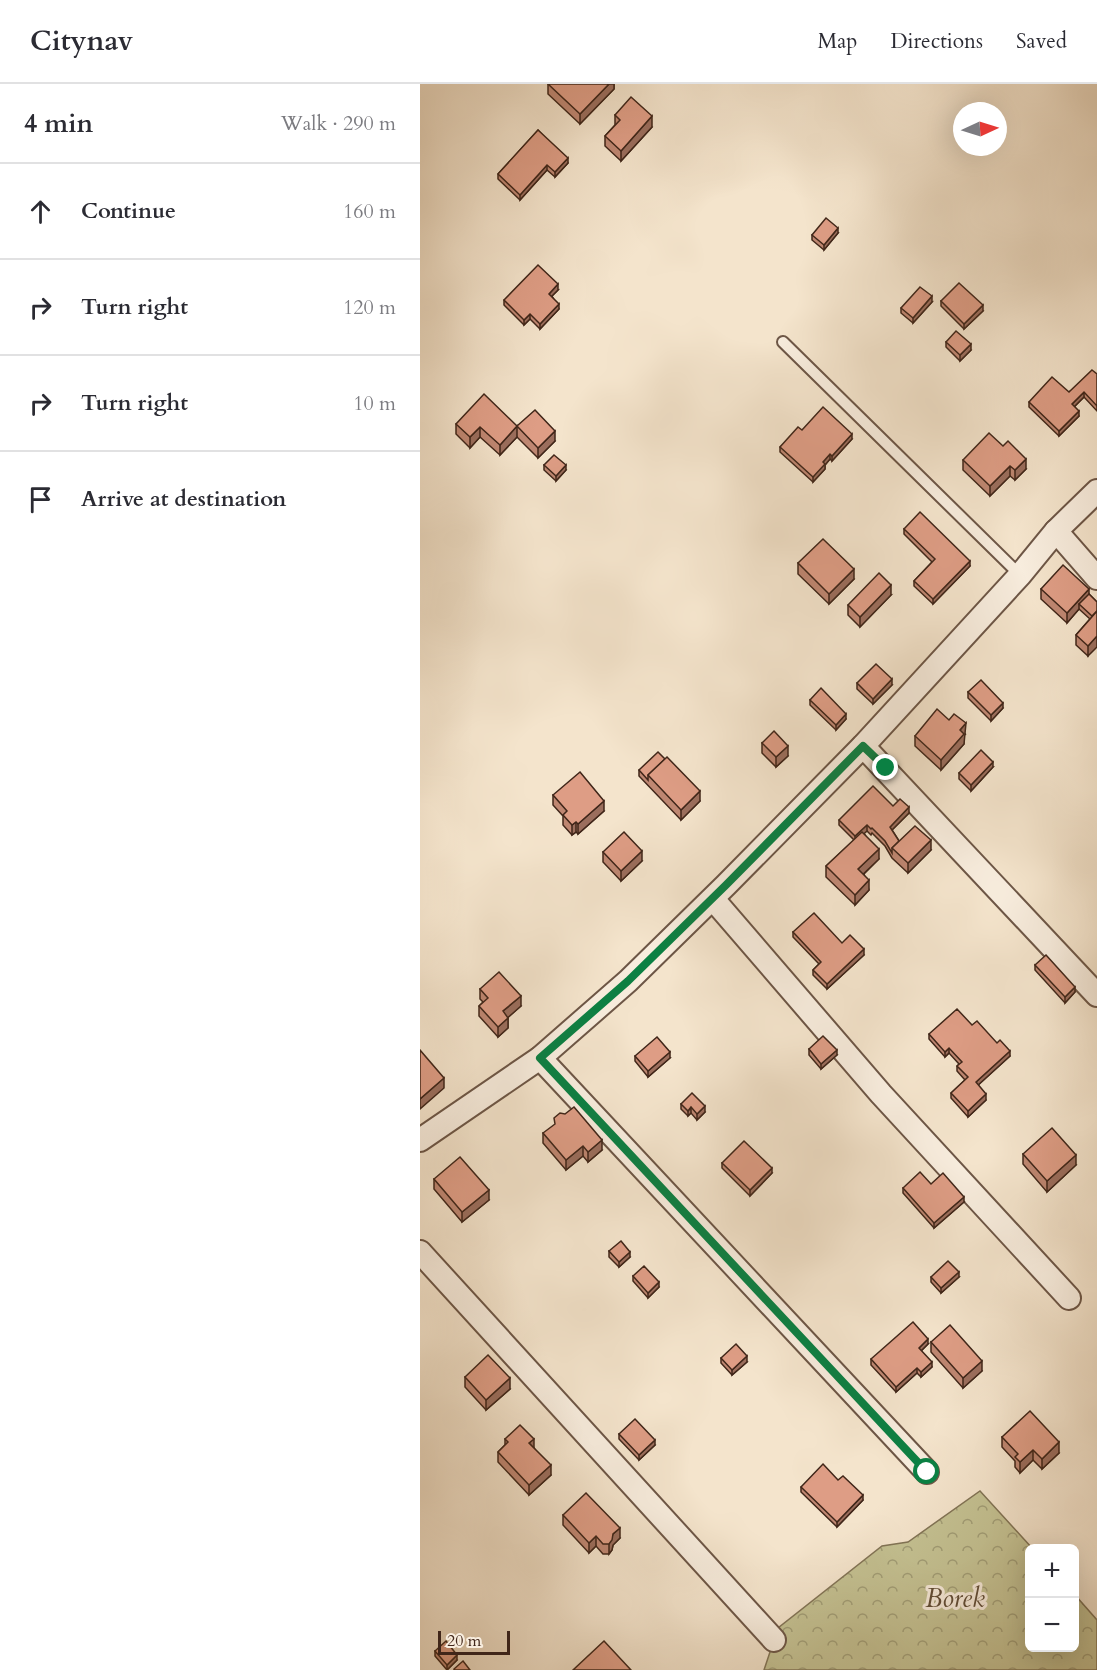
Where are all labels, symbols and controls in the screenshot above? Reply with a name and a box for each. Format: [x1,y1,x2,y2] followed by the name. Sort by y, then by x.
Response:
[30,22,133,60] text: Citynav
[817,27,857,56] text: Map
[890,27,983,56] text: Directions
[1016,27,1067,56] text: Saved
[953,102,1007,156] north arrow
[24,106,93,141] text: 4 min
[281,110,396,137] text: Walk · 290 m
[24,195,57,228] icon: ahead
[81,196,176,226] text: Continue
[343,198,396,225] text: 160 m
[24,291,57,324] icon: right
[81,292,188,322] text: Turn right
[343,294,396,321] text: 120 m
[24,387,57,420] icon: right
[81,388,188,418] text: Turn right
[353,390,396,417] text: 10 m
[24,483,57,516] icon: arrive
[81,484,286,514] text: Arrive at destination
[872,754,898,780] route end
[913,1458,939,1484] route start
[1025,1544,1079,1652] map controls
[1025,1544,1079,1598] button: +
[925,1581,985,1616] park label: Borek
[1025,1598,1079,1652] button: −
[438,1628,510,1656] scale bar
[447,1630,481,1652] text: 20 m

